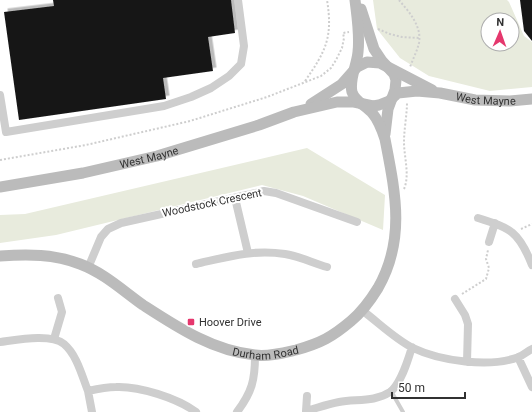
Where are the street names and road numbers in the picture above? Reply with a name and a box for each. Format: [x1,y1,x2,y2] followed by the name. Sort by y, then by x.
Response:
[455,90,516,107] street label: West Mayne
[118,143,180,171] street label: West Mayne
[161,186,263,220] street label: Woodstock Crescent
[231,343,300,362] street label: Durham Road

